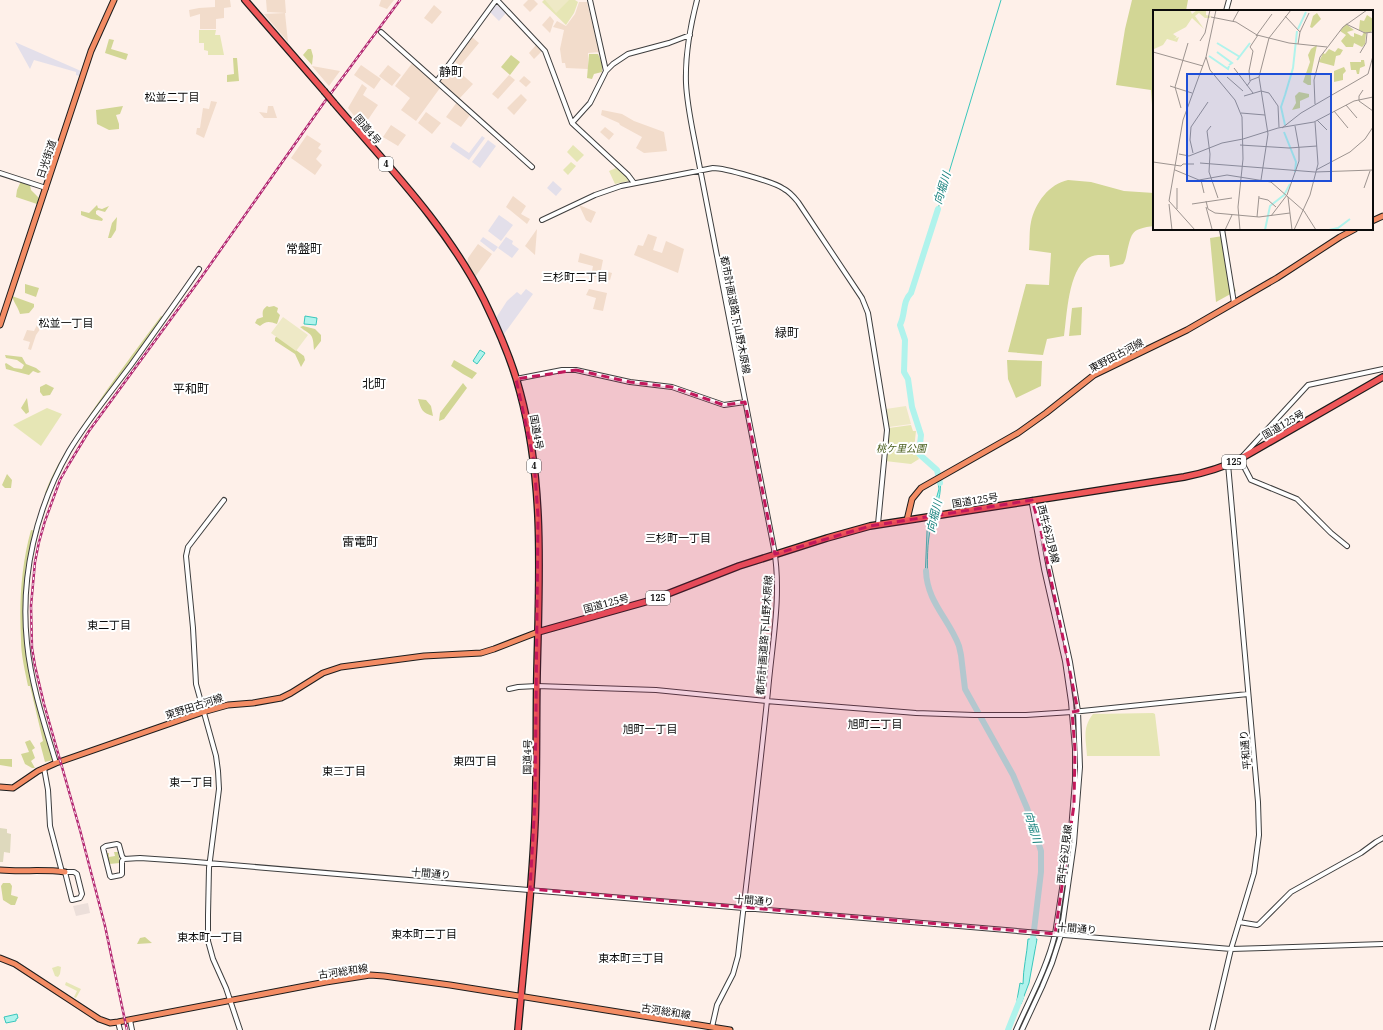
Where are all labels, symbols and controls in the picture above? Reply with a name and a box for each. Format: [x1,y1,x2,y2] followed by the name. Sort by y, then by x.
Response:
[1153,10,1373,230] inset map
[439,63,463,80] district label: 静町
[145,89,200,104] district label: 松並二丁目
[351,111,385,147] street label: 国道4号
[33,138,59,180] street label: 日光街道
[379,157,393,171] road number: 4
[930,169,954,206] water label: 向堀川
[286,240,322,257] district label: 常盤町
[718,255,754,375] street label: 都市計画道路下山野木原線
[542,269,608,284] district label: 三杉町二丁目
[39,315,94,330] district label: 松並一丁目
[775,324,799,341] district label: 緑町
[1086,335,1146,375] street label: 東野田古河線
[362,375,386,392] district label: 北町
[173,380,209,397] district label: 平和町
[1259,406,1307,442] street label: 国道125号
[527,413,547,451] street label: 国道4号
[876,441,928,455] park label: 桃ケ里公園
[1222,455,1246,469] road number: 125
[527,459,541,473] road number: 4
[951,489,999,511] street label: 国道125号
[922,497,945,534] water label: 向堀川
[1035,503,1063,565] street label: 西牛谷辺見線
[645,530,711,545] district label: 三杉町一丁目
[342,533,378,550] district label: 雷電町
[753,575,775,695] street label: 都市計画道路下山野木原線
[582,590,630,616] street label: 国道125号
[646,591,670,605] road number: 125
[87,617,131,632] district label: 東二丁目
[163,690,225,722] street label: 東野田古河線
[848,716,903,731] district label: 旭町二丁目
[623,721,678,736] district label: 旭町一丁目
[1236,729,1254,771] street label: 平和通り
[520,739,534,775] street label: 国道4号
[453,753,497,768] district label: 東四丁目
[322,763,366,778] district label: 東三丁目
[169,774,213,789] district label: 東一丁目
[1021,809,1046,846] water label: 向堀川
[1053,823,1075,885] street label: 西牛谷辺見線
[410,864,452,882] street label: 十間通り
[733,891,775,909] street label: 十間通り
[1056,919,1098,937] street label: 十間通り
[391,926,457,941] district label: 東本町二丁目
[177,929,243,944] district label: 東本町一丁目
[598,950,664,965] district label: 東本町三丁目
[317,961,369,981] street label: 古河総和線
[640,1000,692,1022] street label: 古河総和線

